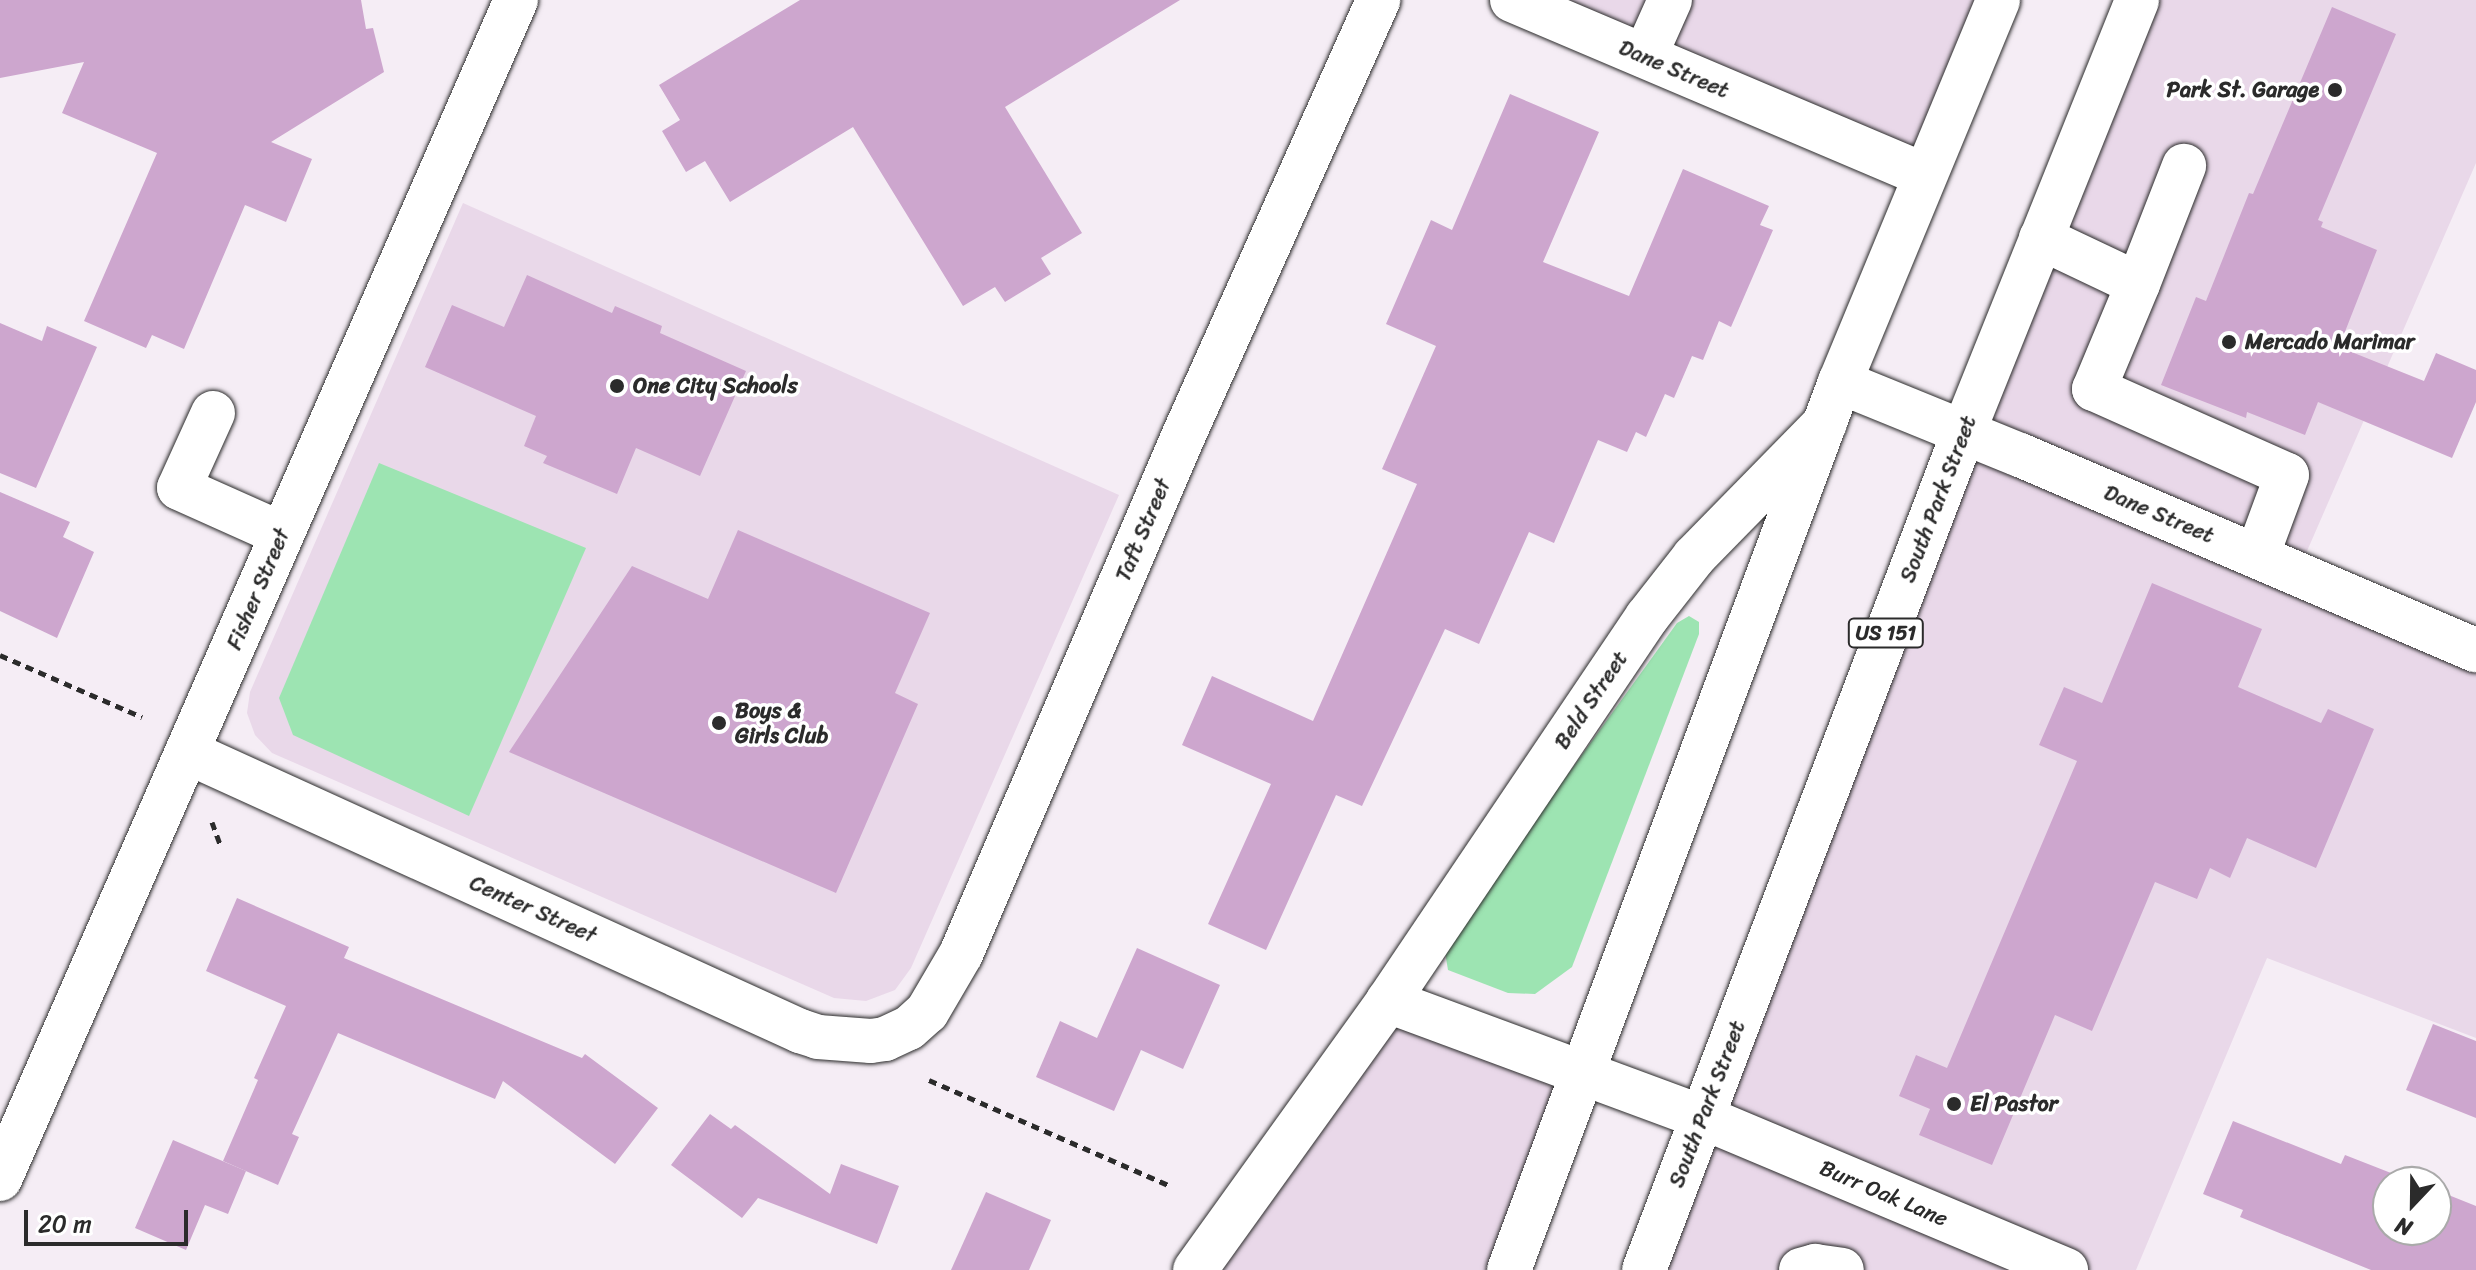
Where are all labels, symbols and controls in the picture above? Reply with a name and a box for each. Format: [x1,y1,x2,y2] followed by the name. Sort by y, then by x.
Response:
[1615,34,1733,104] street label: Dane Street
[2166,77,2319,103] place label: Park St. Garage
[2326,81,2344,99] marker: Park St. Garage
[2245,329,2415,355] place label: Mercado Marimar
[2220,333,2238,351] marker: Mercado Marimar
[633,373,798,399] place label: One City Schools
[608,377,626,395] marker: One City Schools
[1894,411,1982,587] street label: South Park Street
[1109,474,1177,586] street label: Taft Street
[2100,479,2218,549] street label: Dane Street
[221,524,295,654] street label: Fisher Street
[1846,617,1926,649] road number: US 151
[1549,646,1633,754] street label: Beld Street
[735,697,828,748] place label: Boys & Girls Club
[710,714,728,732] marker: Boys & Girls Club
[465,869,601,949] street label: Center Street
[1663,1016,1751,1192] street label: South Park Street
[1970,1091,2059,1117] place label: El Pastor
[1945,1095,1963,1113] marker: El Pastor
[1816,1154,1952,1232] street label: Burr Oak Lane
[2372,1166,2452,1246] north arrow
[28,1194,192,1244] scale bar
[38,1203,92,1245] text: 20 m
[2389,1206,2418,1248] text: N

